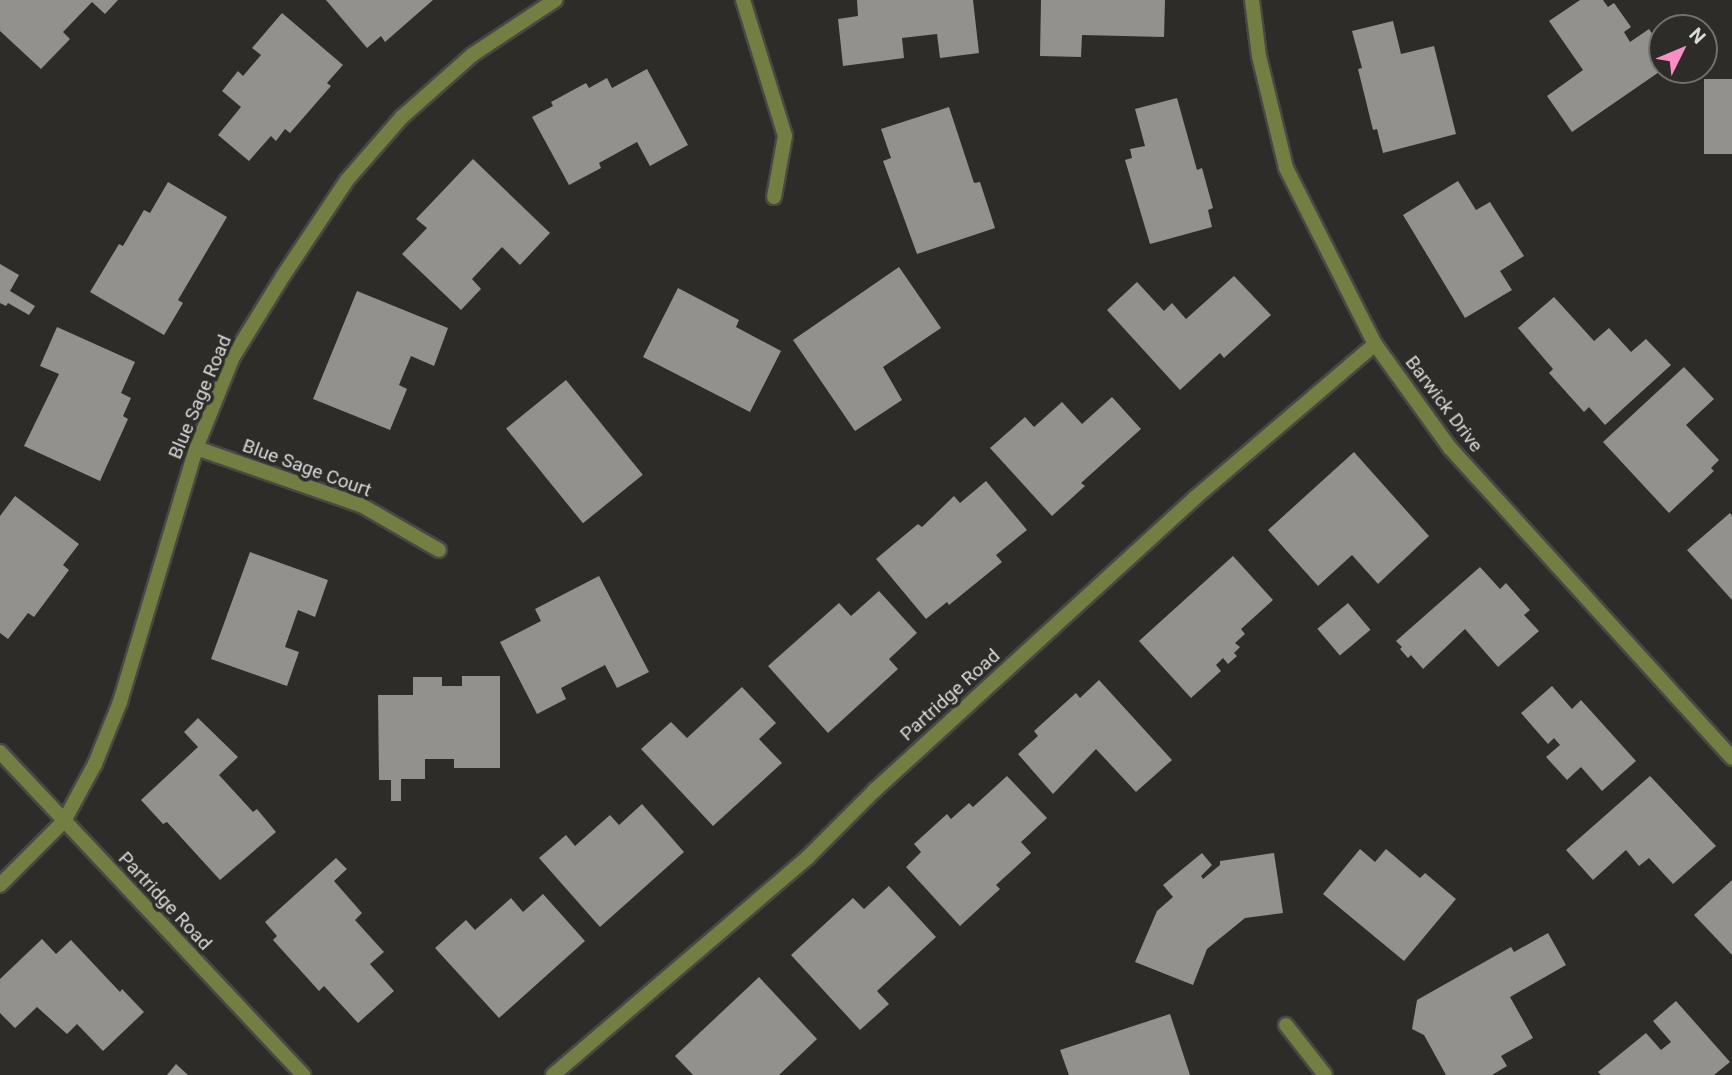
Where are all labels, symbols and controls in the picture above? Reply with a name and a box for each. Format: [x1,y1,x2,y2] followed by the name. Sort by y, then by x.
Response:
[1648,14,1718,84] north arrow
[1684,23,1710,48] text: N
[164,332,236,462] street label: Blue Sage Road
[1400,351,1488,457] street label: Barwick Drive
[239,434,375,502] street label: Blue Sage Court
[895,644,1005,746] street label: Partridge Road
[114,847,216,955] street label: Partridge Road

